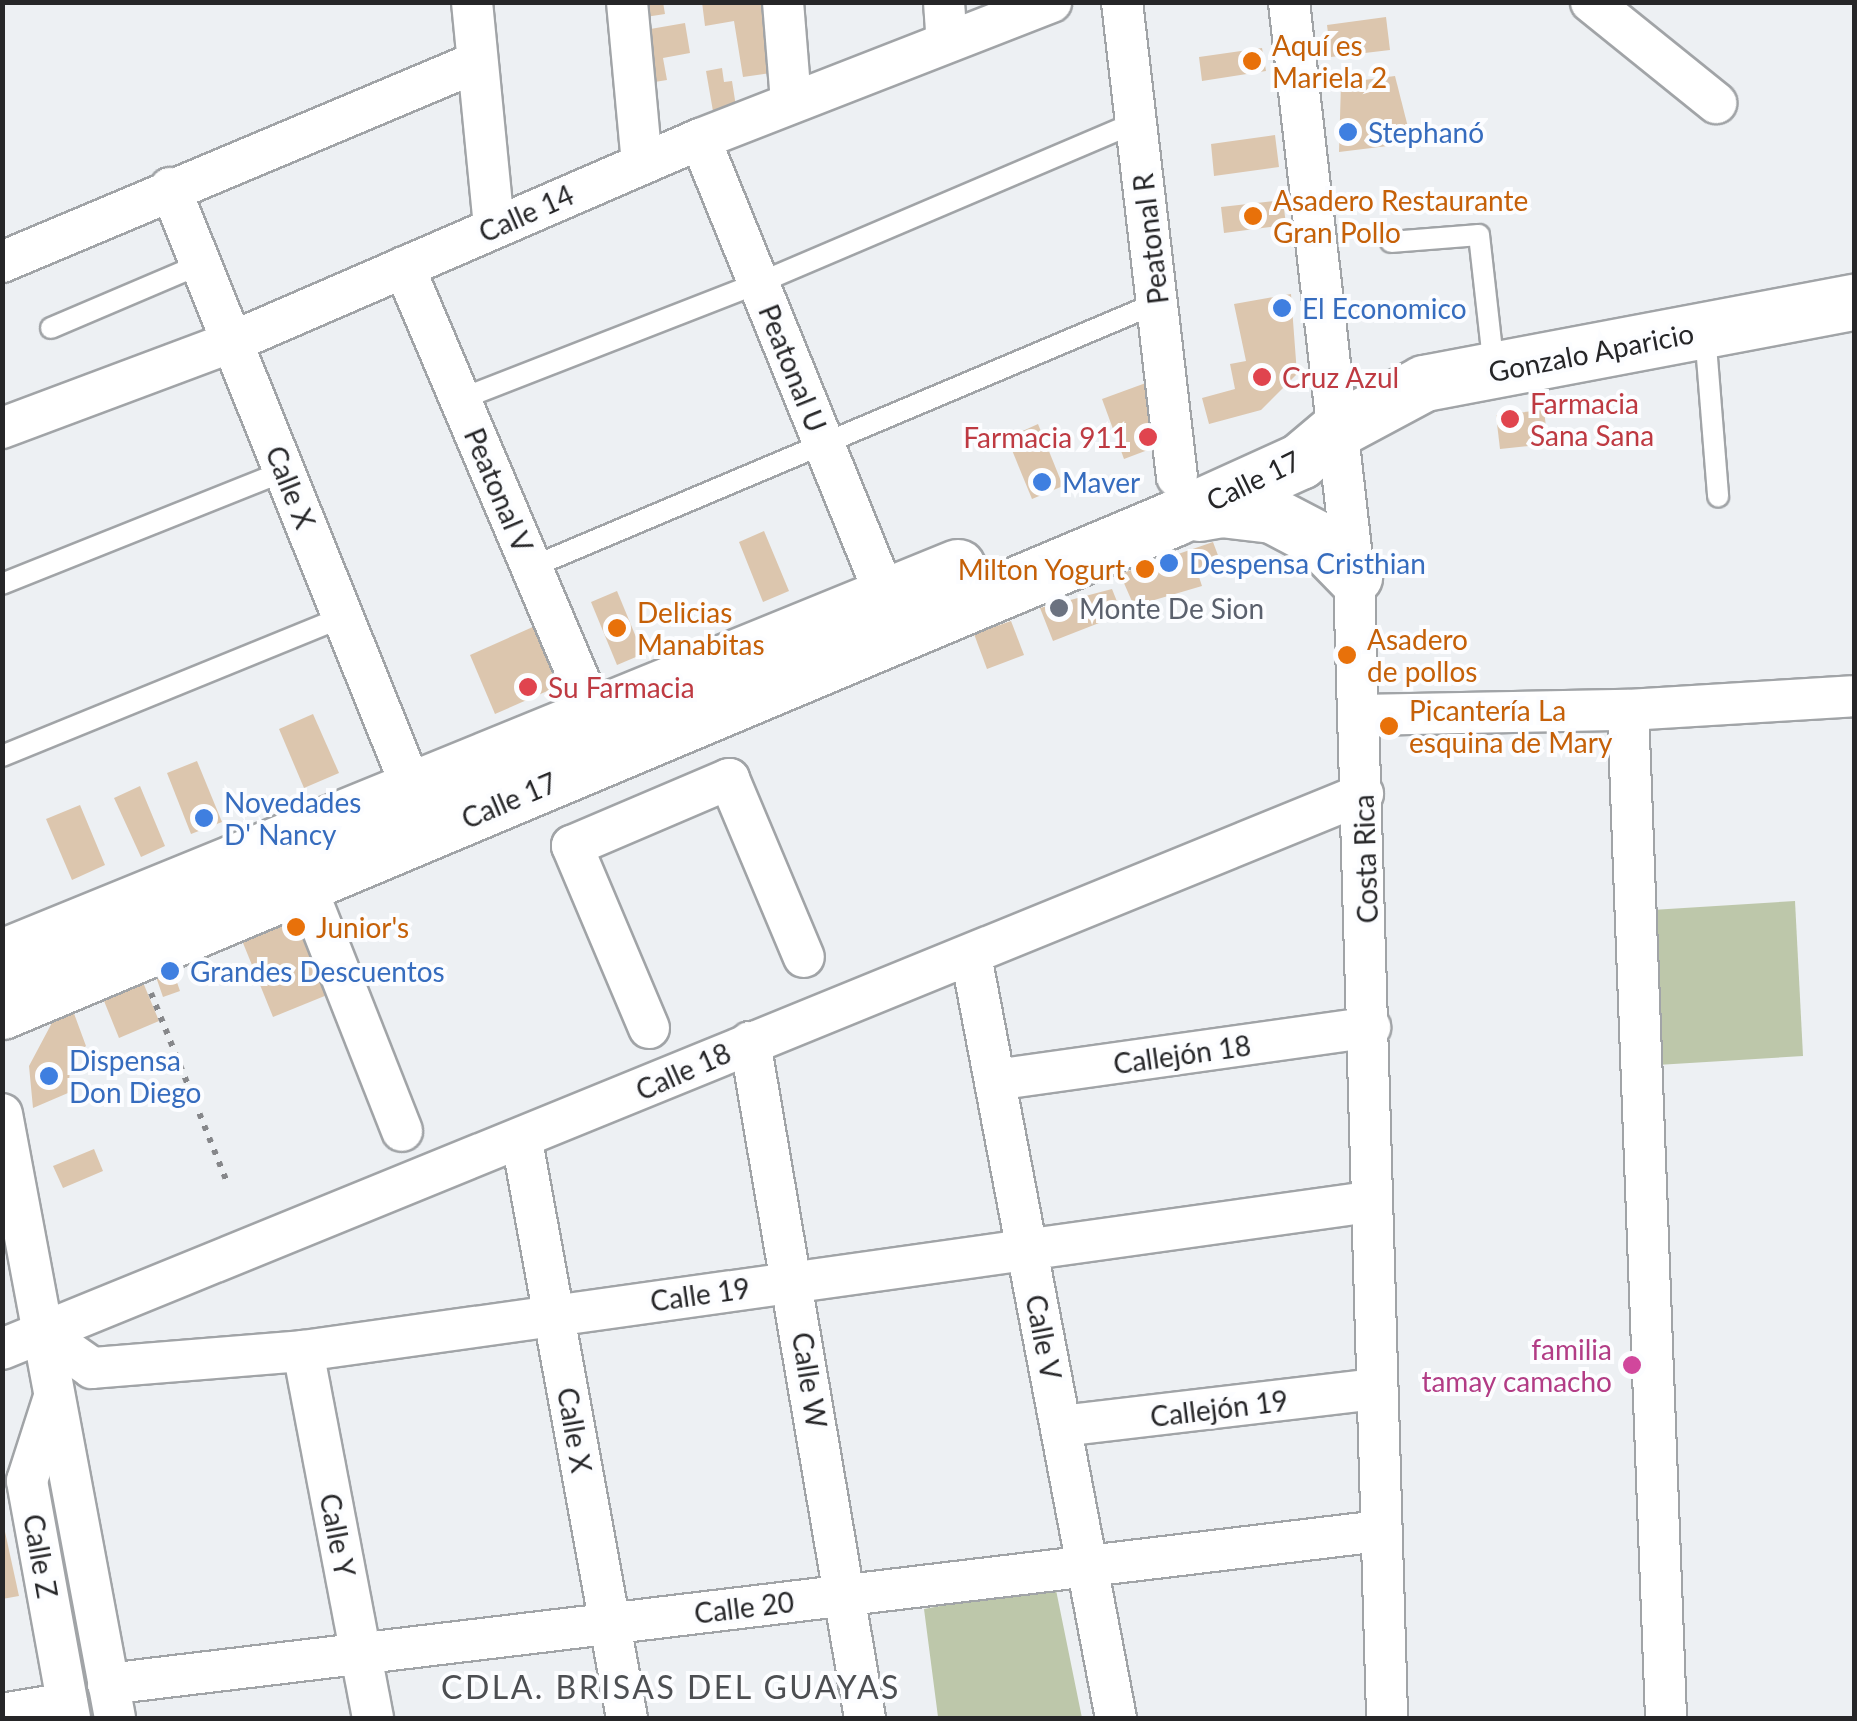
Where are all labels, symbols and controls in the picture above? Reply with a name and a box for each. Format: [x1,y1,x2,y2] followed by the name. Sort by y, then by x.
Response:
[1272,28,1387,94] place label: Aquí es Mariela 2
[1241,50,1263,72] marker: Aquí es Mariela 2
[1368,115,1484,149] place label: Stephanó
[1337,121,1359,143] marker: Stephanó
[1125,172,1175,306] street label: Peatonal R
[473,177,579,249] street label: Calle 14
[1273,183,1528,249] place label: Asadero Restaurante Gran Pollo
[1242,205,1264,227] marker: Asadero Restaurante Gran Pollo
[1302,291,1467,325] place label: El Economico
[1271,297,1293,319] marker: El Economico
[752,299,834,437] street label: Peatonal U
[1485,316,1697,388] street label: Gonzalo Aparicio
[1282,360,1400,394] place label: Cruz Azul
[1251,366,1273,388] marker: Cruz Azul
[1530,386,1654,452] place label: Farmacia Sana Sana
[1499,408,1521,430] marker: Farmacia Sana Sana
[963,420,1128,454] place label: Farmacia 911
[458,422,540,558] street label: Peatonal V
[1137,426,1159,448] marker: Farmacia 911
[259,441,323,533] street label: Calle X
[1201,443,1305,517] street label: Calle 17
[1062,465,1140,499] place label: Maver
[1031,471,1053,493] marker: Maver
[1189,546,1426,580] place label: Despensa Cristhian
[957,552,1125,586] place label: Milton Yogurt
[1158,552,1180,574] marker: Despensa Cristhian
[1134,558,1156,580] marker: Milton Yogurt
[1079,591,1264,625] place label: Monte De Sion
[637,595,765,661] place label: Delicias Manabitas
[1048,597,1070,619] marker: Monte De Sion
[606,617,628,639] marker: Delicias Manabitas
[1367,622,1477,688] place label: Asadero de pollos
[1336,644,1358,666] marker: Asadero de pollos
[548,670,695,704] place label: Su Farmacia
[517,676,539,698] marker: Su Farmacia
[1409,693,1612,759] place label: Picantería La esquina de Mary
[1378,715,1400,737] marker: Picantería La esquina de Mary
[456,765,562,835] street label: Calle 17
[224,785,361,851] place label: Novedades D' Nancy
[1346,794,1384,924] street label: Costa Rica
[193,807,215,829] marker: Novedades D' Nancy
[316,910,409,944] place label: Junior's
[285,916,307,938] marker: Junior's
[190,954,445,988] place label: Grandes Descuentos
[159,960,181,982] marker: Grandes Descuentos
[1111,1028,1253,1080] street label: Callejón 18
[630,1035,736,1107] street label: Calle 18
[69,1043,201,1109] place label: Dispensa Don Diego
[38,1065,60,1087] marker: Dispensa Don Diego
[648,1270,752,1318] street label: Calle 19
[1019,1291,1069,1383] street label: Calle V
[786,1330,834,1430] street label: Calle W
[1421,1332,1612,1398] place label: familia tamay camacho
[1621,1354,1643,1376] marker: familia tamay camacho
[1148,1383,1290,1433] street label: Callejón 19
[551,1385,599,1475] street label: Calle X
[313,1490,363,1580] street label: Calle Y
[17,1511,65,1601] street label: Calle Z
[692,1584,796,1630] street label: Calle 20
[441,1668,901,1706] district label: CDLA. BRISAS DEL GUAYAS

